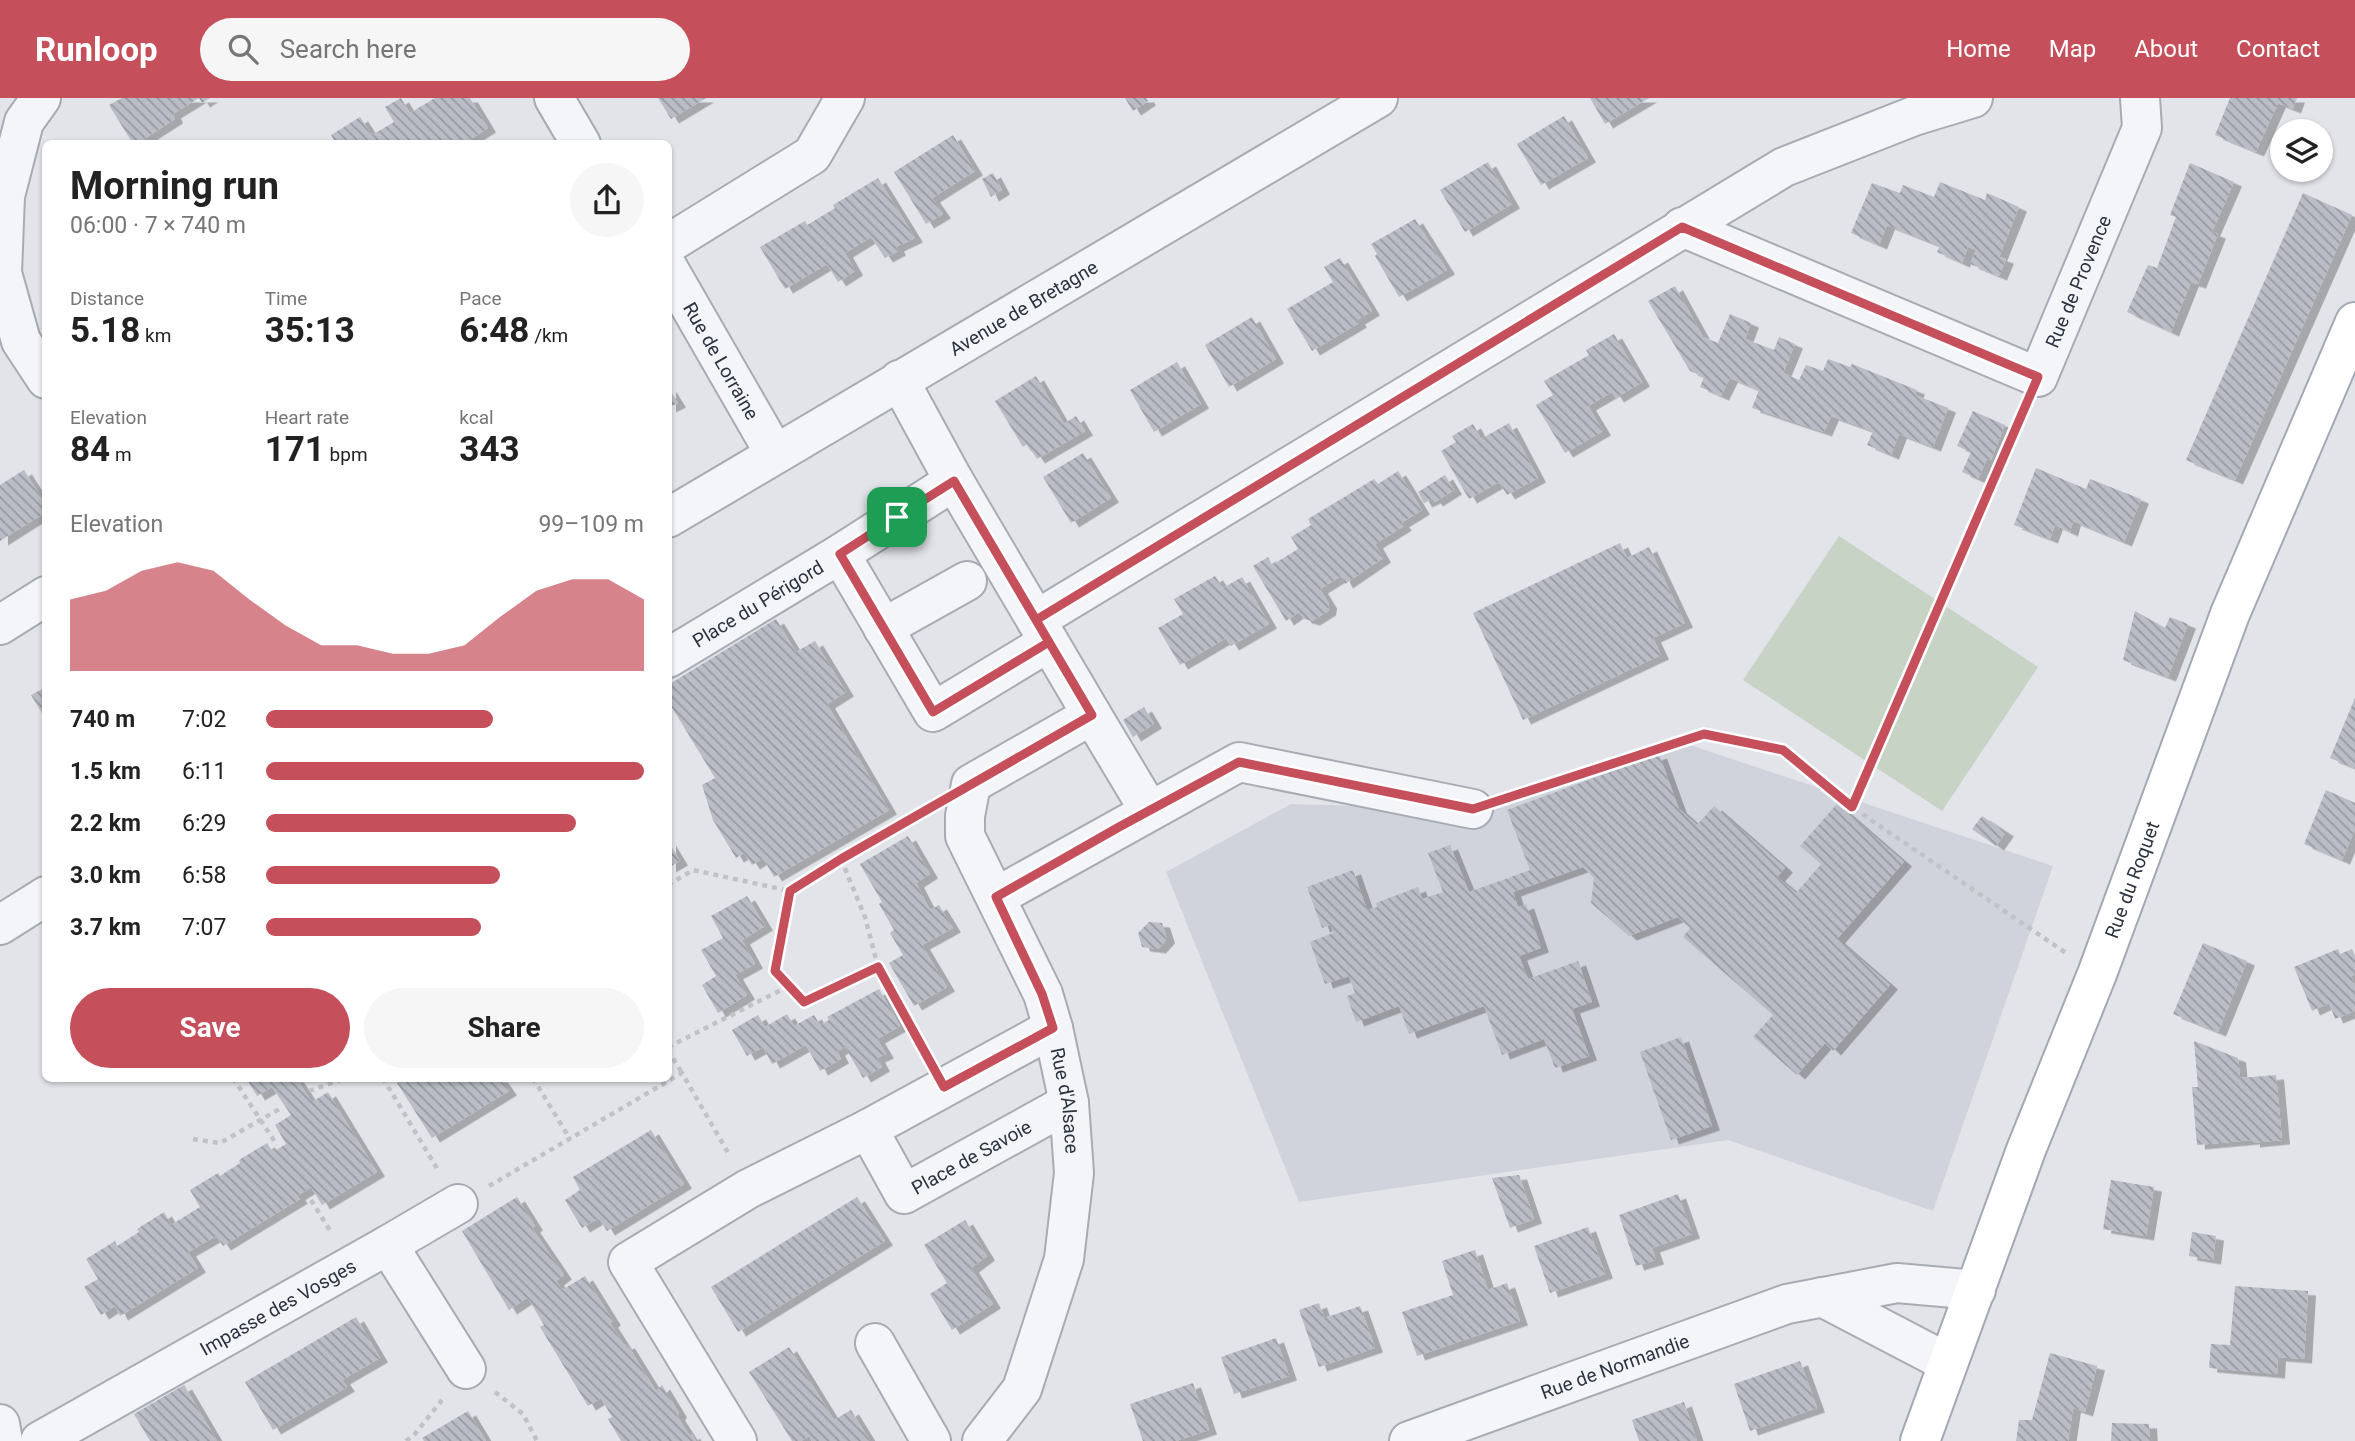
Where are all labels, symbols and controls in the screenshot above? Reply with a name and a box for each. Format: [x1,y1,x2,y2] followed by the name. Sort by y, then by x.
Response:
[200,18,690,81] search box
[35,30,158,69] text: Runloop
[224,30,262,68] icon: search
[280,34,416,64] text: Search here
[1946,35,2011,63] text: Home
[2049,35,2096,63] text: Map
[2134,35,2198,63] text: About
[2236,35,2320,63] text: Contact
[2270,119,2333,182] map controls
[2270,119,2333,182] button: layers
[570,163,644,237] button: share
[70,164,279,208] text: Morning run
[70,212,246,239] text: 06:00 · 7 × 740 m
[2040,212,2116,351] street label: Rue de Provence
[945,255,1102,360] street label: Avenue de Bretagne
[70,287,144,310] text: Distance
[265,287,307,310] text: Time
[459,287,502,310] text: Pace
[679,298,764,424] street label: Rue de Lorraine
[70,310,140,351] text: 5.18
[265,310,355,351] text: 35:13
[459,310,529,351] text: 6:48
[140,324,171,347] text: km
[529,324,568,347] text: /km
[70,406,147,429] text: Elevation
[265,406,349,429] text: Heart rate
[459,406,494,429] text: kcal
[70,429,110,470] text: 84
[265,429,325,470] text: 171
[459,429,520,470] text: 343
[110,443,132,466] text: m
[325,443,368,466] text: bpm
[867,487,927,547] pin
[878,498,916,536] icon: arrive
[70,511,163,538] text: Elevation
[538,511,644,538] text: 99–109 m
[688,555,828,652] street label: Place du Périgord
[70,706,135,733] text: 740 m
[182,706,226,733] text: 7:02
[70,758,141,785] text: 1.5 km
[182,758,226,785] text: 6:11
[70,810,141,837] text: 2.2 km
[182,810,226,837] text: 6:29
[2100,818,2164,941] street label: Rue du Roquet
[70,862,141,889] text: 3.0 km
[182,862,226,889] text: 6:58
[70,914,141,941] text: 3.7 km
[182,914,226,941] text: 7:07
[70,988,350,1068] button: Save
[364,988,644,1068] button: Share
[1046,1045,1084,1154] street label: Rue d'Alsace
[907,1115,1035,1199] street label: Place de Savoie
[196,1254,360,1360] street label: Impasse des Vosges
[1537,1329,1692,1404] street label: Rue de Normandie

